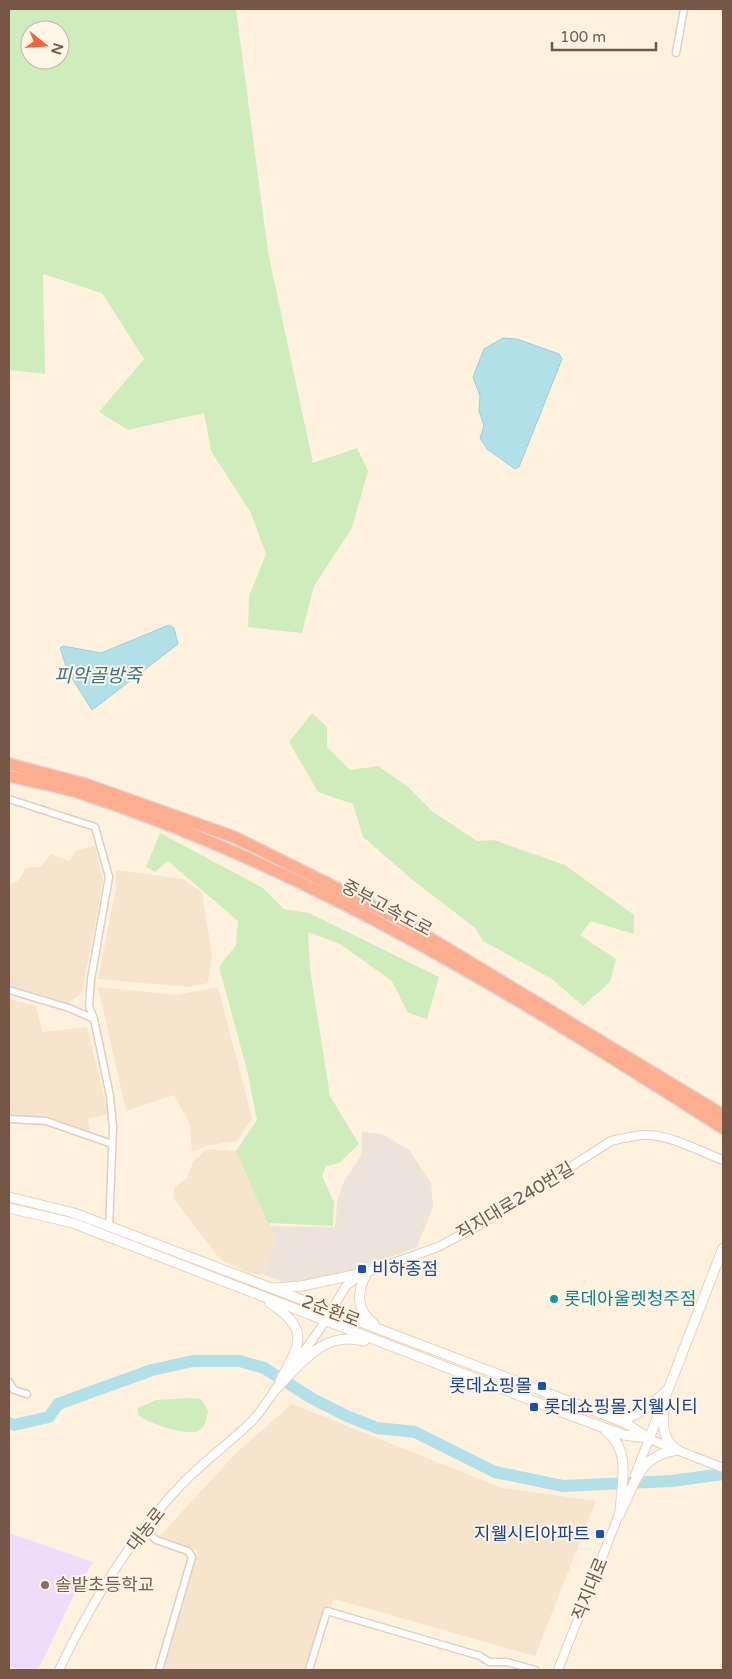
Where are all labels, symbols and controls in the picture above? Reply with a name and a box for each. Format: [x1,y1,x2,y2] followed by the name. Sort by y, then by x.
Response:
[20,20,70,70] north arrow
[552,20,656,52] scale bar
[560,28,606,46] text: 100 m
[47,41,67,57] text: N
[54,665,143,687] water label: 피악골방죽
[338,875,436,941] street label: 중부고속도로
[452,1157,578,1245] street label: 직지대로240번길
[372,1258,438,1280] place label: 비하종점
[356,1263,368,1275] marker: 비하종점
[564,1288,696,1310] place label: 롯데아울렛청주점
[299,1290,363,1332] street label: 2순환로
[548,1293,560,1305] marker: 롯데아울렛청주점
[449,1375,532,1397] place label: 롯데쇼핑몰
[536,1380,548,1392] marker: 롯데쇼핑몰
[544,1396,698,1418] place label: 롯데쇼핑몰.지웰시티
[528,1401,540,1413] marker: 롯데쇼핑몰.지웰시티
[122,1503,170,1555] street label: 대농로
[474,1523,590,1545] place label: 지웰시티아파트
[594,1528,606,1540] marker: 지웰시티아파트
[567,1554,613,1624] street label: 직지대로
[55,1574,154,1596] place label: 솔밭초등학교
[39,1579,51,1591] marker: 솔밭초등학교

